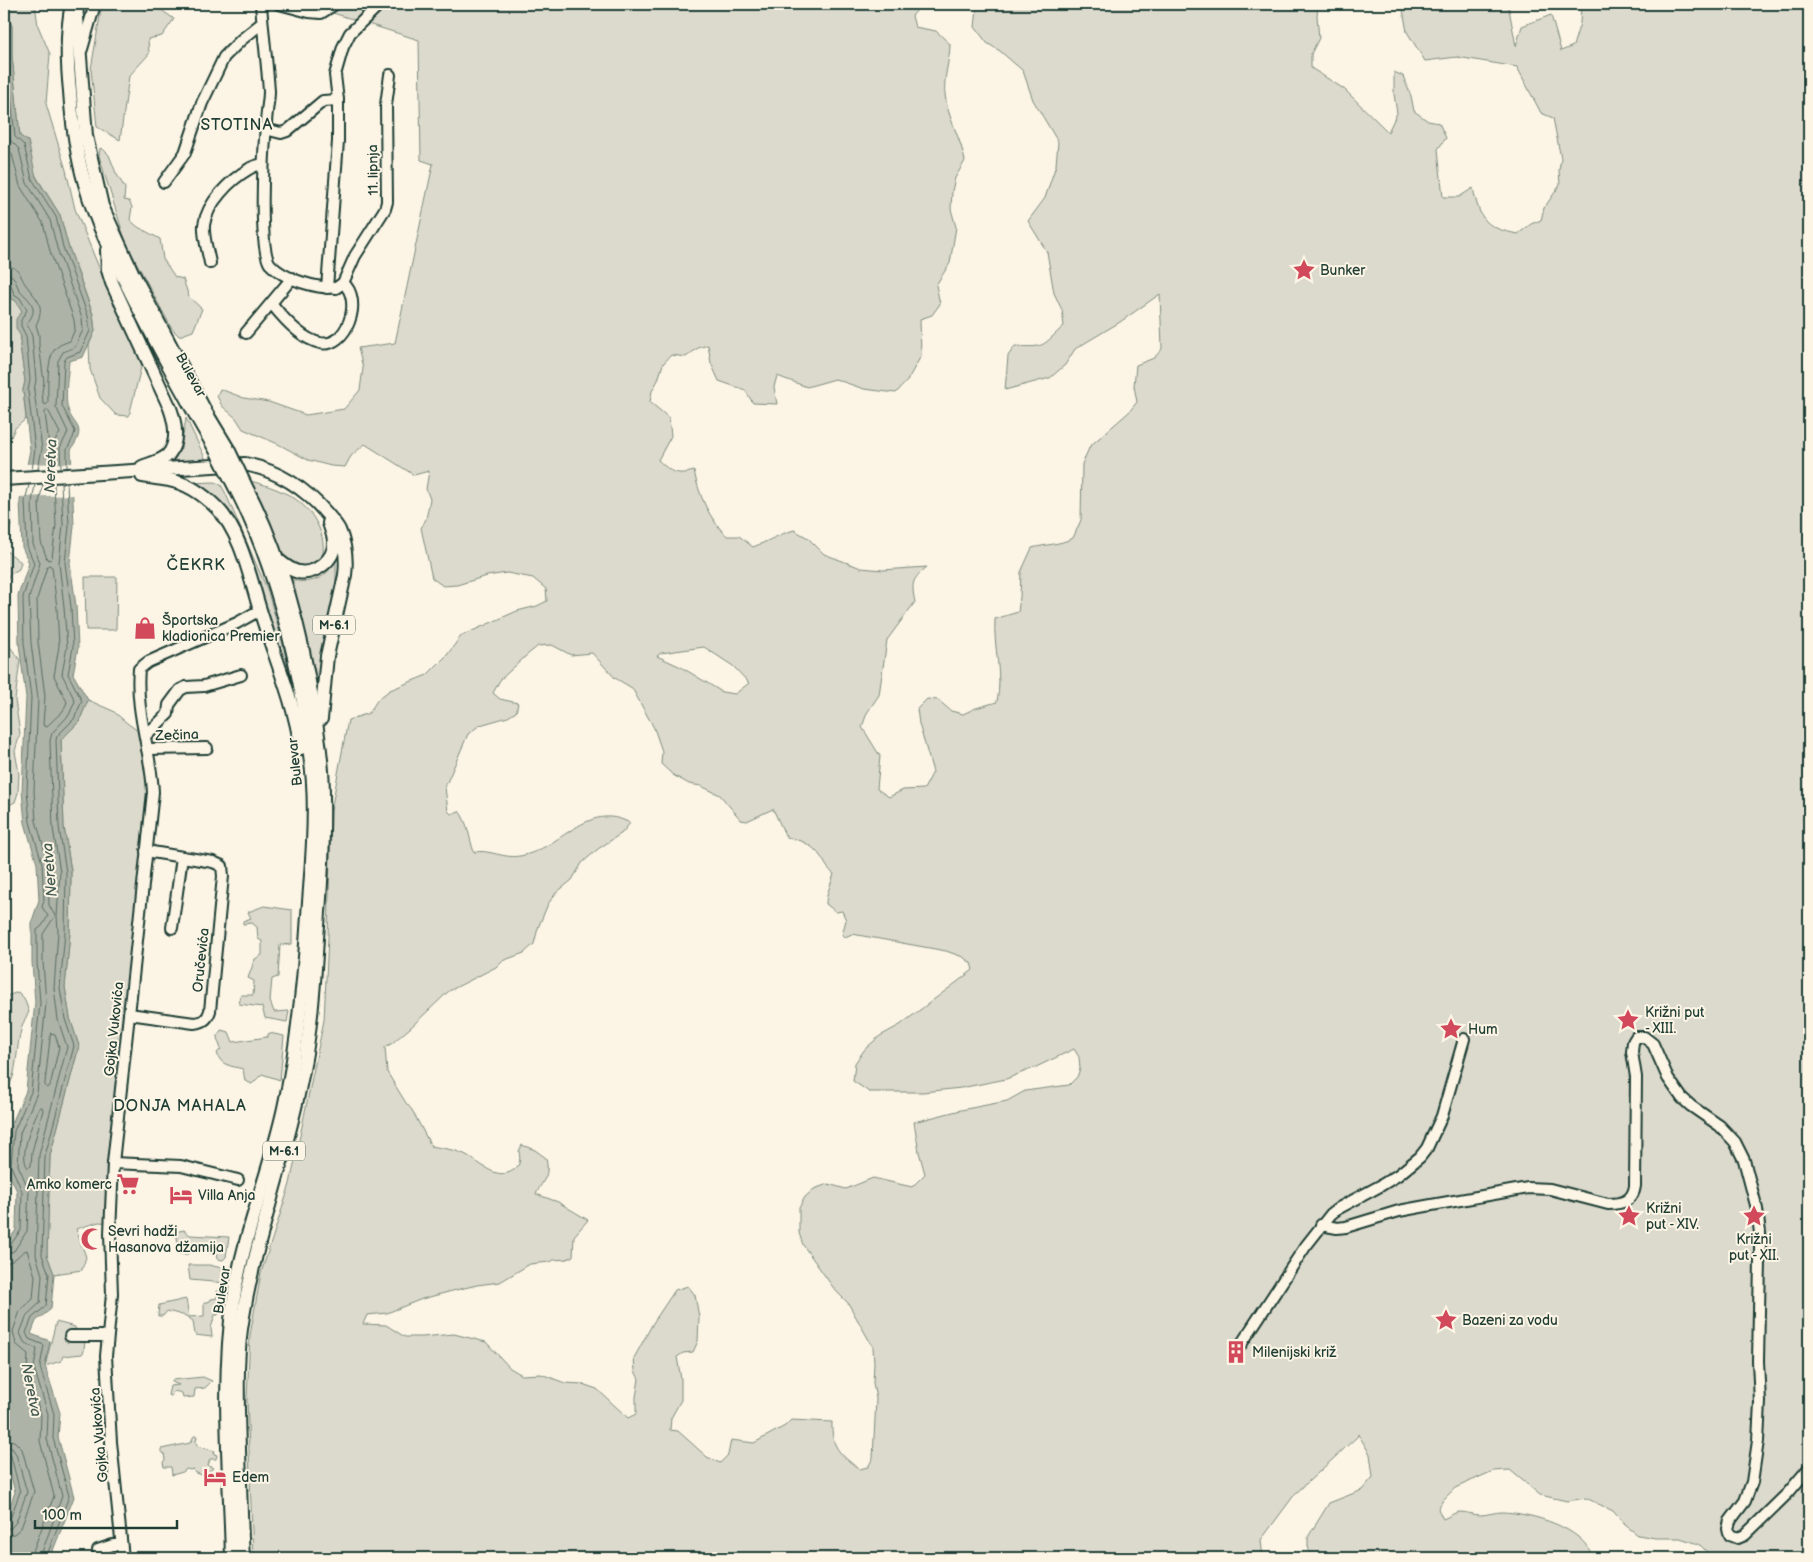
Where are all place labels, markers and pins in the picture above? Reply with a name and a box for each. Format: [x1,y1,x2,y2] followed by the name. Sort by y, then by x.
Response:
[1291,257,1317,283] place icon: Bunker
[1320,262,1366,279] place label: Bunker
[162,611,280,645] place label: Športska kladionica Premier
[132,615,158,641] shop icon: Športska kladionica Premier
[1645,1004,1705,1037] place label: Križni put - XIII.
[1615,1007,1641,1033] place icon: Križni put - XIII.
[1438,1016,1464,1042] place icon: Hum
[1468,1021,1498,1038] place label: Hum
[115,1171,141,1197] supermarket icon: Amko komerc
[27,1176,112,1193] place label: Amko komerc
[168,1182,194,1208] hotel icon: Villa Anja
[198,1187,256,1204] place label: Villa Anja
[1646,1200,1699,1233] place label: Križni put - XIV.
[1616,1203,1642,1229] place icon: Križni put - XIV.
[1741,1203,1767,1229] place icon: Križni put - XII.
[108,1223,224,1256] place label: Sevri hadži Hasanova džamija
[79,1226,105,1252] mosque icon: Sevri hadži Hasanova džamija
[1729,1231,1779,1264] place label: Križni put - XII.
[1433,1307,1459,1333] place icon: Bazeni za vodu
[1462,1312,1558,1329] place label: Bazeni za vodu
[1223,1339,1249,1365] building icon: Milenijski križ
[1252,1344,1337,1361] place label: Milenijski križ
[202,1464,228,1490] hotel icon: Edem
[232,1469,269,1486] place label: Edem

